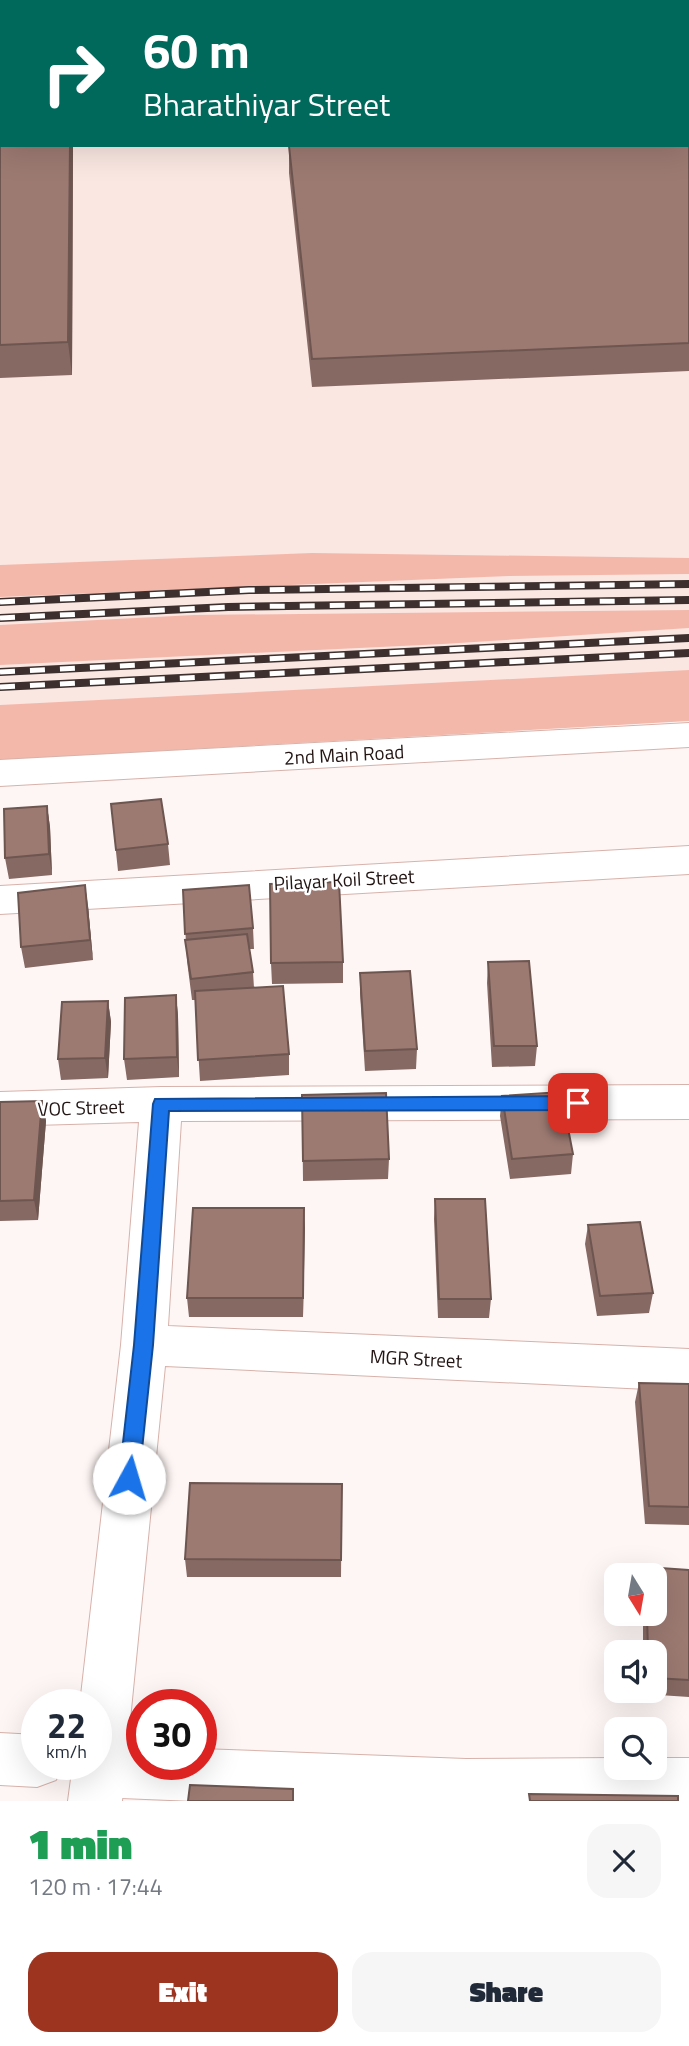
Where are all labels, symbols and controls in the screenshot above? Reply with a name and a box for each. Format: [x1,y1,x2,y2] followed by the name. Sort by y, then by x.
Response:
[143,12,250,87] text: 60 m
[28,28,119,119] icon: right
[143,80,390,128] text: Bharathiyar Street
[283,736,405,772] street label: 2nd Main Road
[273,861,415,897] street label: Pilayar Koil Street
[548,1073,608,1133] pin
[559,1084,597,1122] icon: arrive
[37,1091,125,1123] street label: VOC Street
[369,1341,463,1375] street label: MGR Street
[92,1441,166,1515] position arrow
[604,1563,667,1626] north arrow
[604,1563,667,1780] map controls
[604,1640,667,1703] button: sound
[126,1689,217,1780] speed limit sign: 30
[47,1698,86,1752] text: 22
[604,1717,667,1780] button: search
[46,1738,87,1765] text: km/h
[28,1811,132,1875] text: 1 min
[587,1824,661,1898] button: close
[28,1869,163,1904] text: 120 m · 17:44
[28,1952,338,2032] button: Exit
[352,1952,661,2032] button: Share

